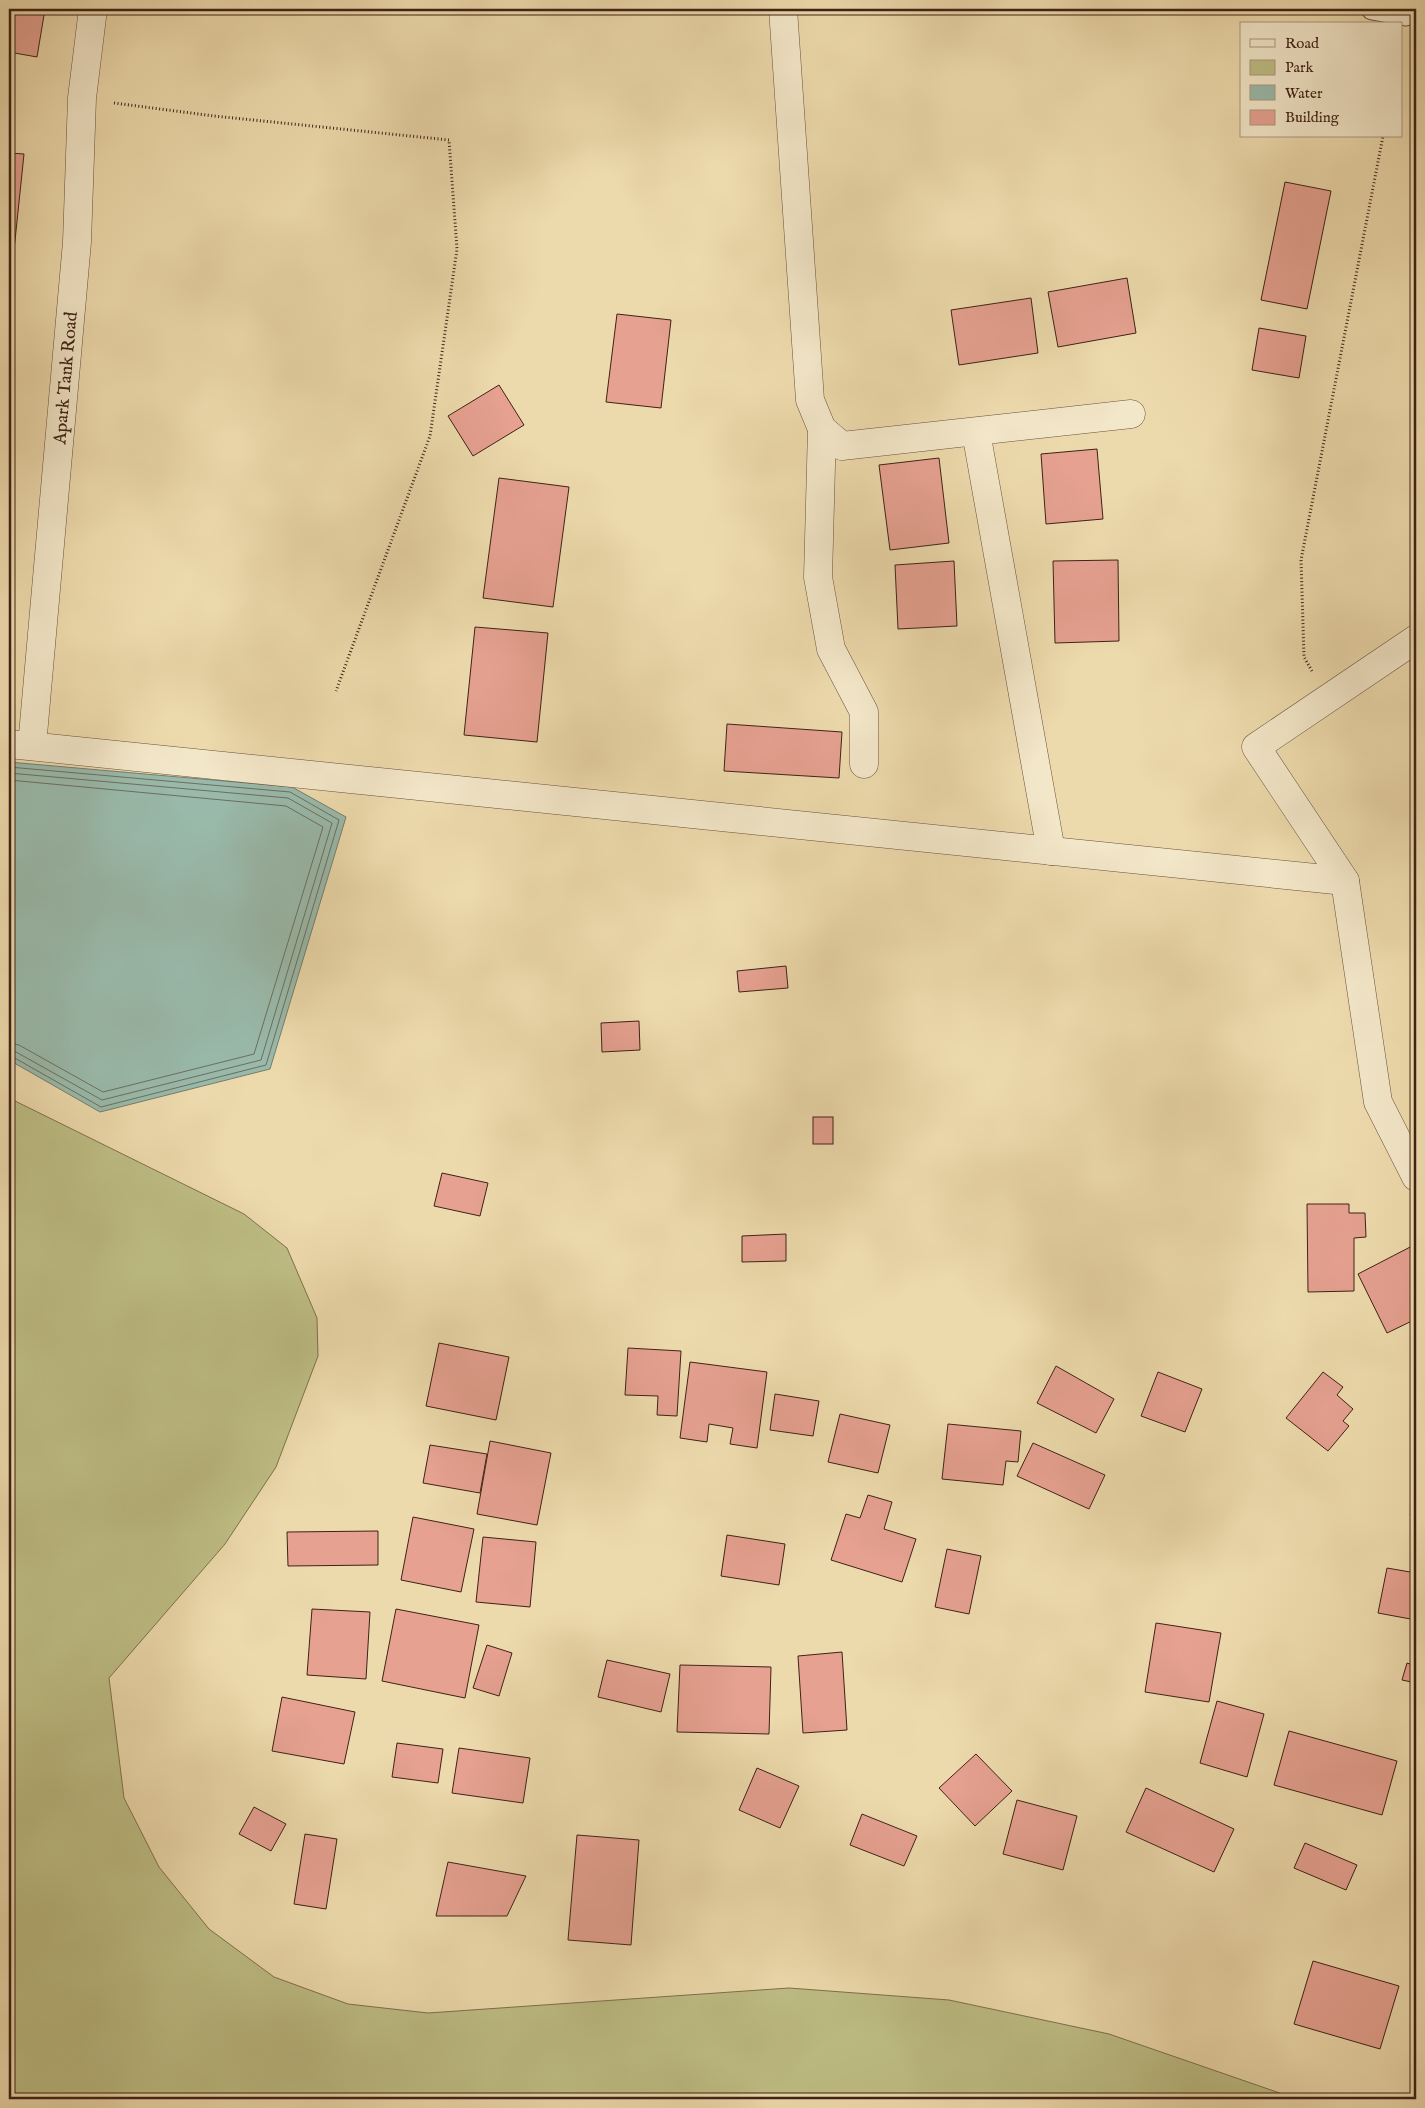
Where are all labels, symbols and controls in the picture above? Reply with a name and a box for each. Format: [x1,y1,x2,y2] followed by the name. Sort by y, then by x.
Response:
[1240,22,1402,138] legend
[1285,34,1320,53] text: Road
[1285,58,1315,77] text: Park
[1285,84,1323,103] text: Water
[1285,108,1340,127] text: Building
[49,310,84,446] street label: Apark Tank Road

